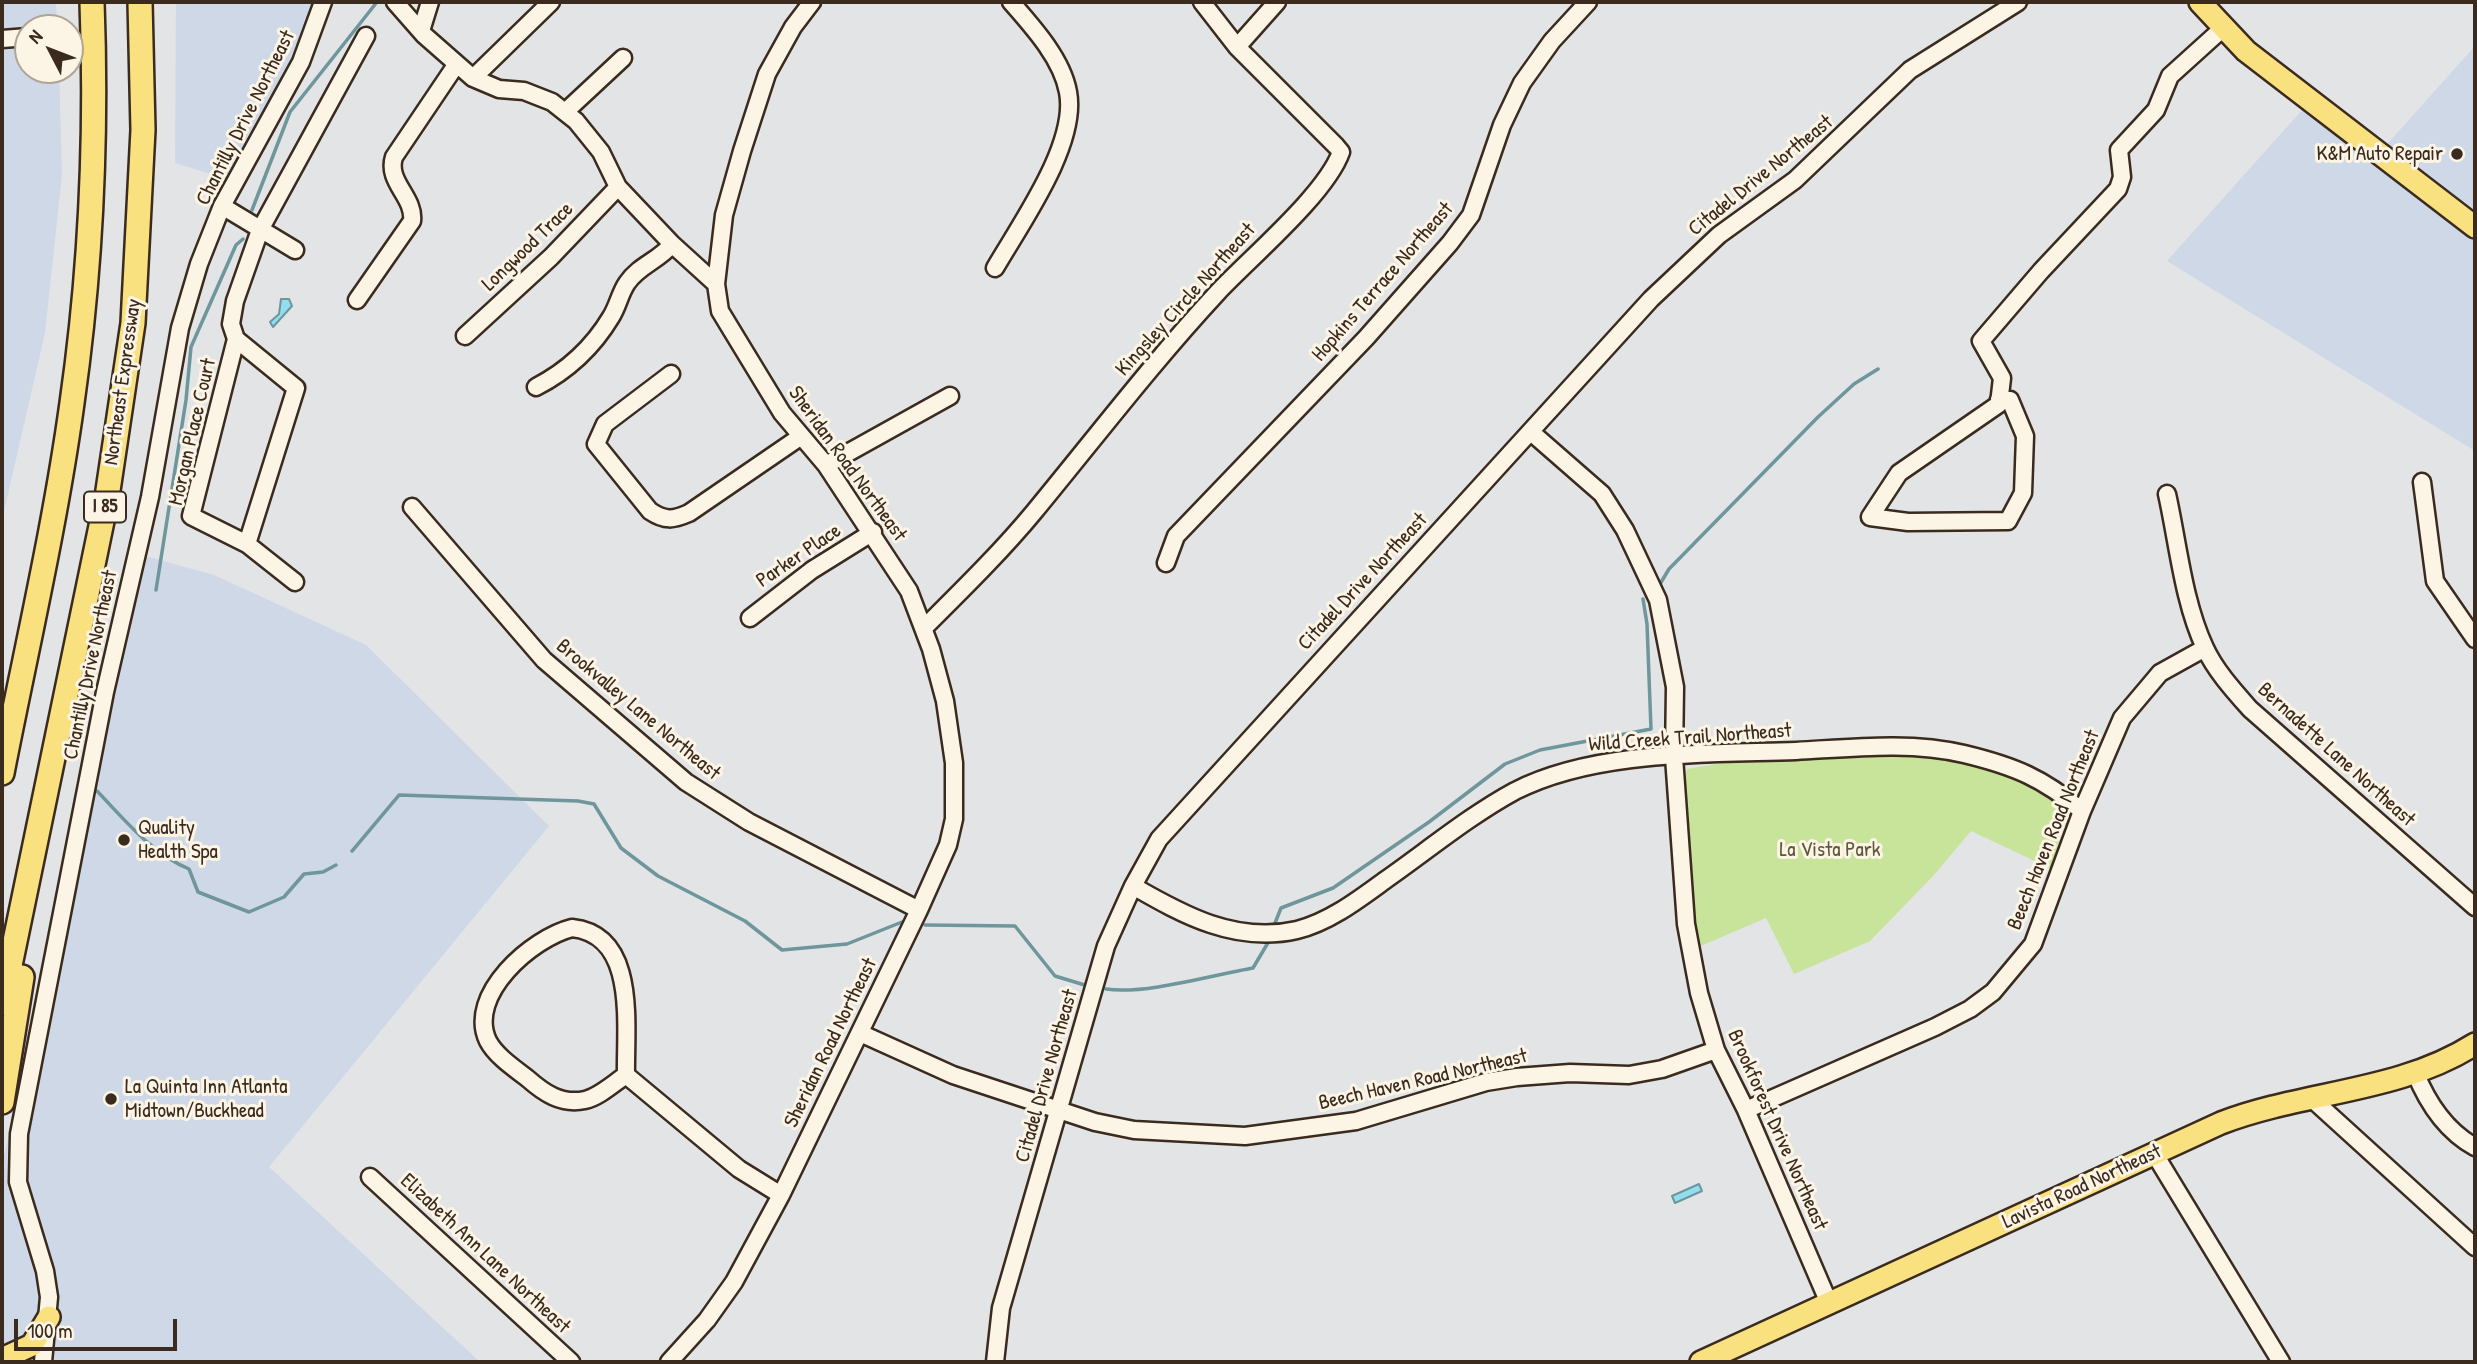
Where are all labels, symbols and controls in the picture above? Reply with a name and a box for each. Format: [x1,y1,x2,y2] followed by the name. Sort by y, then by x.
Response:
[14,14,84,84] north arrow
[22,24,48,49] text: N
[191,26,301,210] street label: Chantilly Drive Northeast
[1684,110,1838,242] street label: Citadel Drive Northeast
[2316,141,2443,167] place label: K&M Auto Repair
[2449,146,2465,162] marker: K&M Auto Repair
[477,197,579,297] street label: Longwood Trace
[1307,197,1459,367] street label: Hopkins Terrace Northeast
[1111,218,1261,382] street label: Kingsley Circle Northeast
[99,297,147,467] street label: Northeast Expressway
[164,356,222,508] street label: Morgan Place Court
[782,382,912,546] street label: Sheridan Road Northeast
[84,492,126,522] road number: I 85
[1293,508,1433,656] street label: Citadel Drive Northeast
[752,518,846,594] street label: Parker Place
[59,568,123,762] street label: Chantilly Drive Northeast
[551,634,725,786] street label: Brookvalley Lane Northeast
[2252,678,2420,832] street label: Bernadette Lane Northeast
[1588,718,1792,758] street label: Wild Creek Trail Northeast
[2002,726,2106,934] street label: Beech Haven Road Northeast
[138,815,218,865] place label: Quality Health Spa
[116,832,132,848] marker: Quality Health Spa
[1780,837,1880,863] park label: La Vista Park
[779,954,883,1132] street label: Sheridan Road Northeast
[1010,987,1084,1165] street label: Citadel Drive Northeast
[1721,1026,1833,1234] street label: Brookforest Drive Northeast
[1316,1044,1530,1116] street label: Beech Haven Road Northeast
[125,1074,287,1124] place label: La Quinta Inn Atlanta Midtown/Buckhead
[103,1091,119,1107] marker: La Quinta Inn Atlanta Midtown/Buckhead
[1999,1139,2165,1235] street label: Lavista Road Northeast
[395,1169,575,1339] street label: Elizabeth Ann Lane Northeast
[18,1304,180,1348] scale bar
[27,1316,73,1345] text: 100 m

